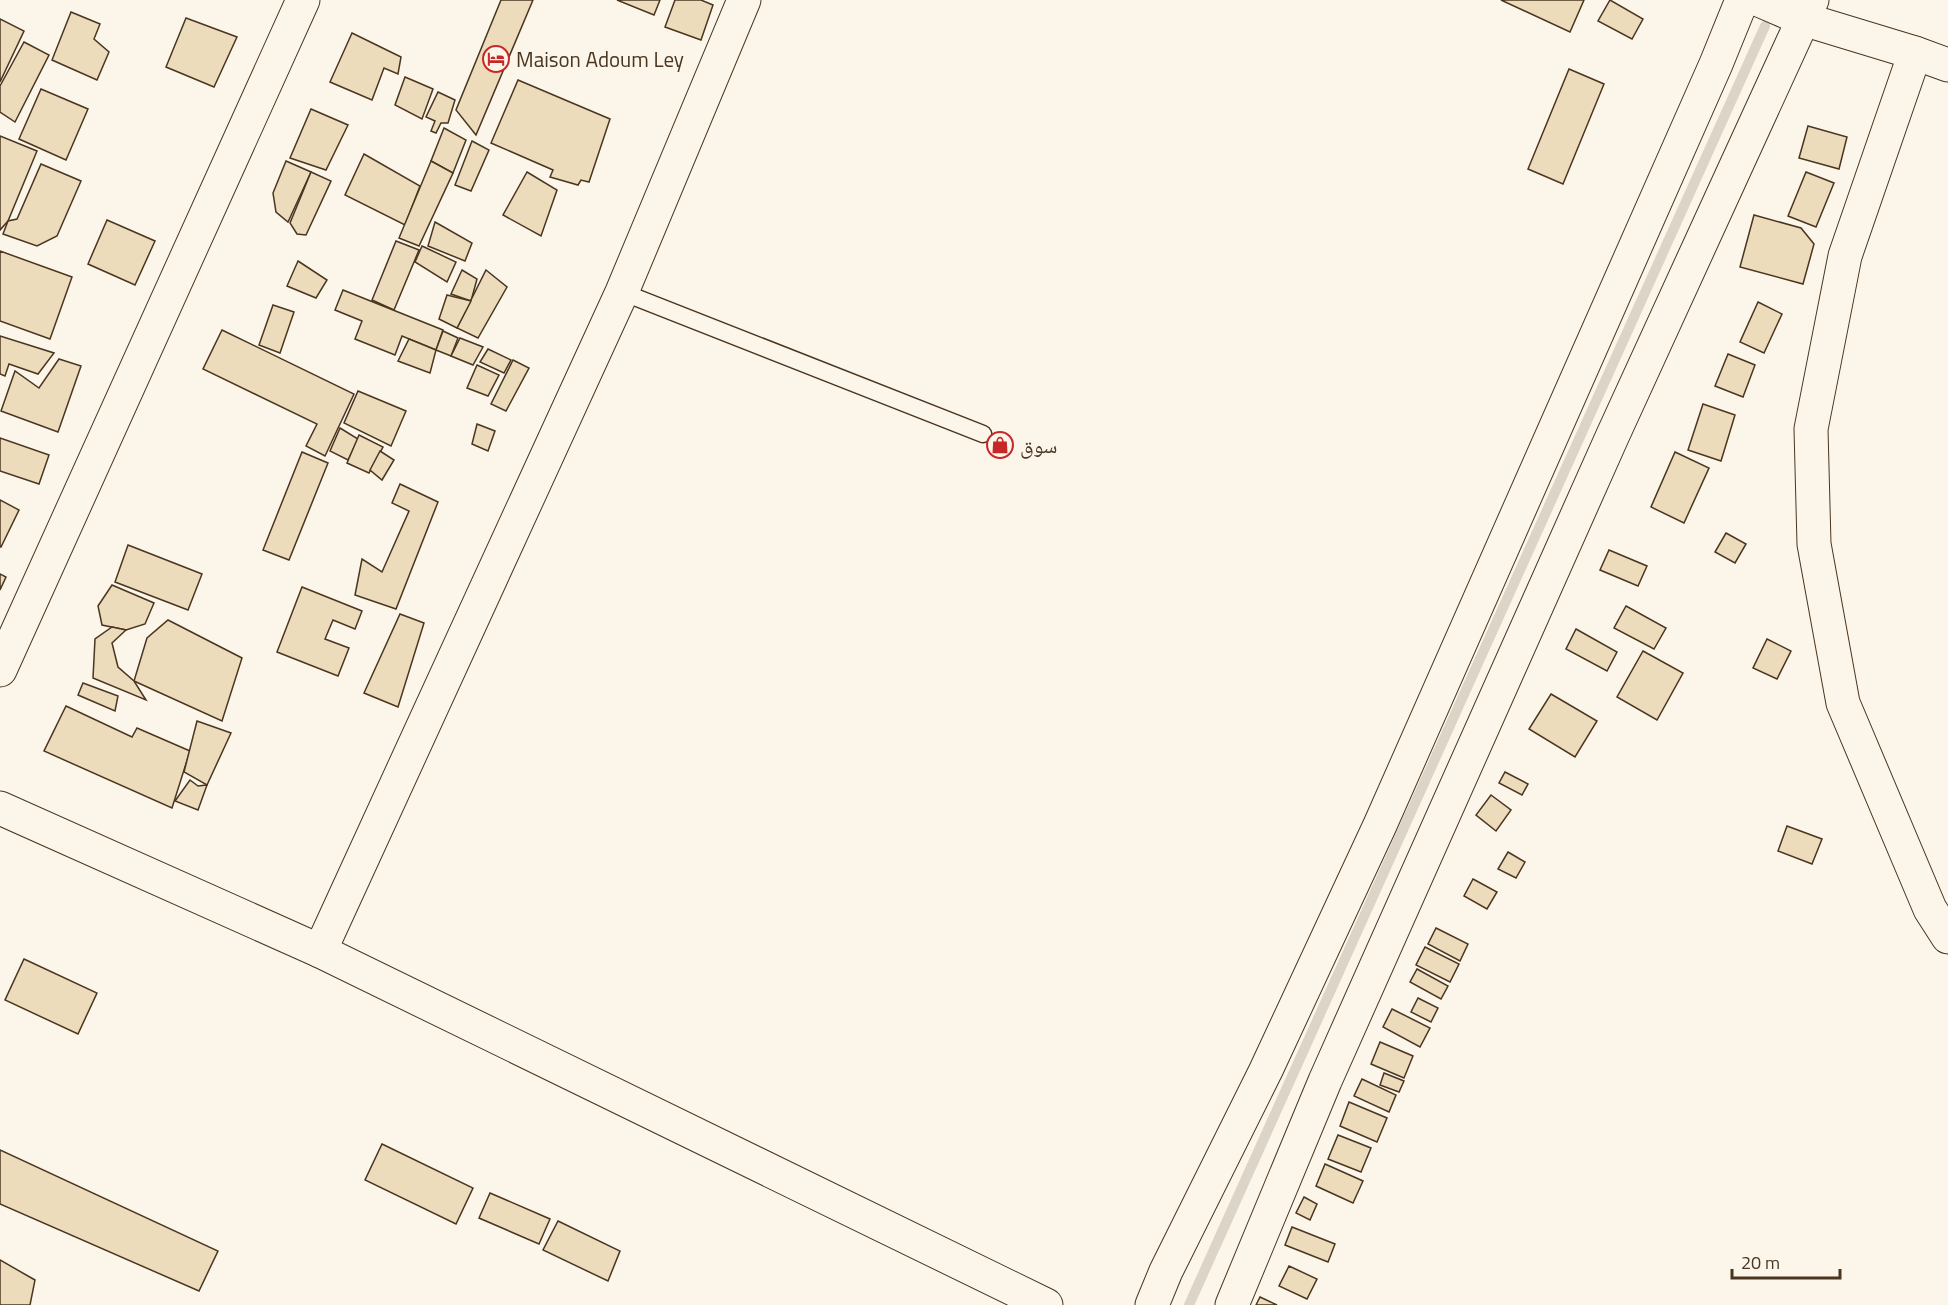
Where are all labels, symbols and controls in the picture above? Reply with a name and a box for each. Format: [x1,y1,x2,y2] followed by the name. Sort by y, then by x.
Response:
[516,43,684,75] place label: Maison Adoum Ley
[481,44,511,74] hotel icon: Maison Adoum Ley
[1020,429,1057,461] place label: سوق
[985,430,1015,460] shop icon: سوق
[1732,1242,1840,1280] scale bar
[1741,1249,1780,1276] text: 20 m

